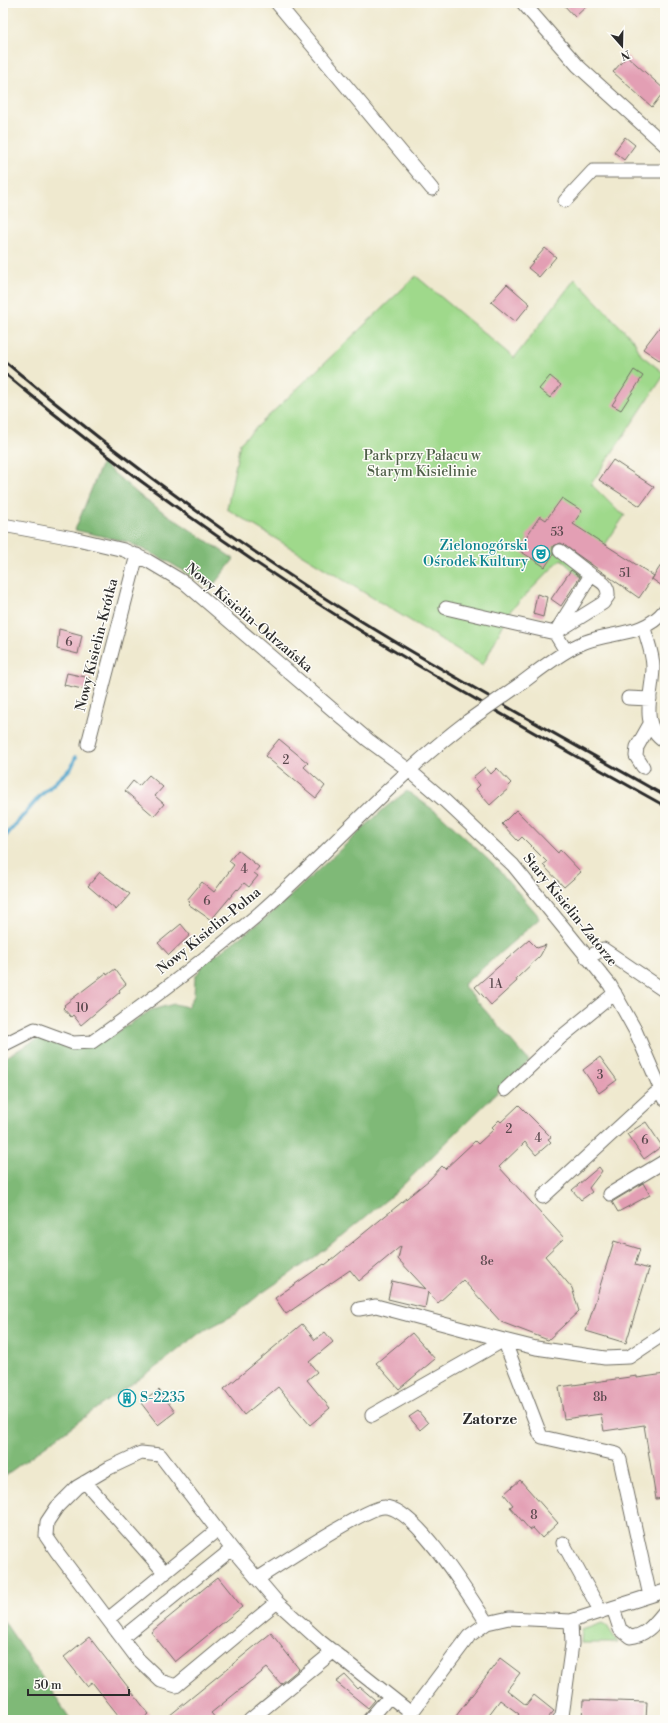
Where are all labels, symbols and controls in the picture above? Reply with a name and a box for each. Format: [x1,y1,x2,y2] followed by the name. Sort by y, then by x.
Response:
[602,26,642,66] north arrow
[618,46,632,63] text: N
[363,447,481,481] park label: Park przy Pałacu w Starym Kisielinie
[550,525,564,540] house number: 53
[423,537,528,571] place label: Zielonogórski Ośrodek Kultury
[531,544,551,564] theatre icon: Zielonogórski Ośrodek Kultury
[182,559,317,677] street label: Nowy Kisielin-Odrzańska
[619,566,632,581] house number: 51
[72,576,122,713] street label: Nowy Kisielin-Krótka
[65,635,73,650] house number: 6
[283,753,290,768] house number: 2
[519,850,621,970] street label: Stary Kisielin-Zatorze
[240,862,248,877] house number: 4
[153,883,265,978] street label: Nowy Kisielin-Polna
[203,894,211,909] house number: 6
[489,977,503,992] house number: 1A
[76,1001,88,1016] house number: 10
[597,1068,604,1083] house number: 3
[506,1122,513,1137] house number: 2
[534,1131,542,1146] house number: 4
[641,1133,649,1148] house number: 6
[480,1254,494,1269] house number: 8e
[117,1388,137,1408] building icon: S-2235
[140,1389,185,1407] place label: S-2235
[593,1390,607,1405] house number: 8b
[463,1410,517,1429] district label: Zatorze
[530,1508,538,1523] house number: 8
[28,1671,129,1697] scale bar
[34,1678,62,1693] text: 50 m

